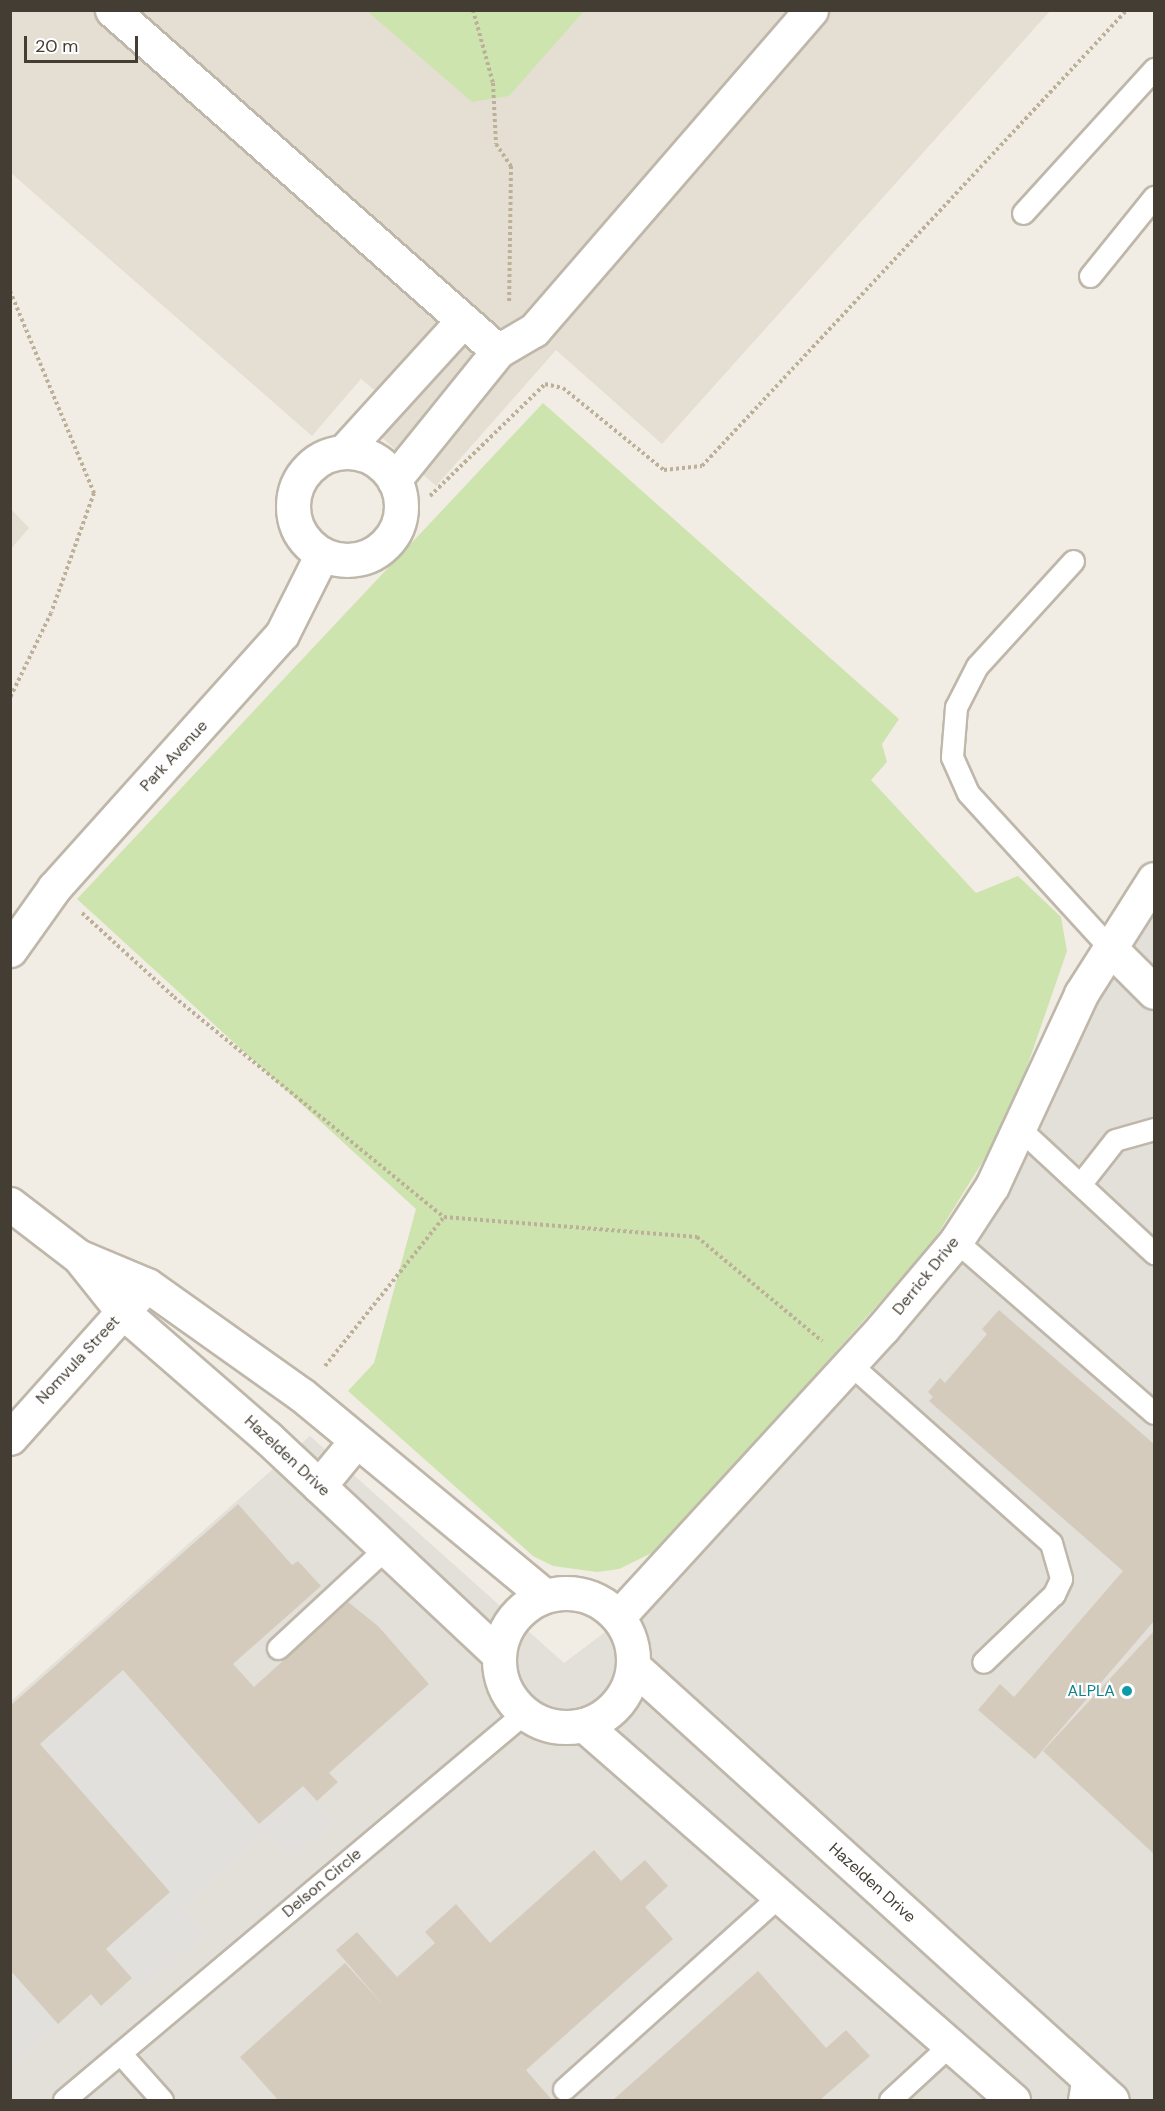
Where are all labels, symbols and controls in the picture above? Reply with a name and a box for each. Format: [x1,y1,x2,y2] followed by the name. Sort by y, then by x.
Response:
[27,24,141,62] scale bar
[35,34,78,58] text: 20 m
[136,716,212,796] street label: Park Avenue
[889,1233,963,1319] street label: Derrick Drive
[32,1312,124,1408] street label: Nomvula Street
[240,1411,334,1501] street label: Hazelden Drive
[1068,1681,1115,1701] place label: ALPLA
[1120,1684,1134,1698] marker: ALPLA
[825,1839,919,1927] street label: Hazelden Drive
[279,1844,365,1922] street label: Delson Circle

